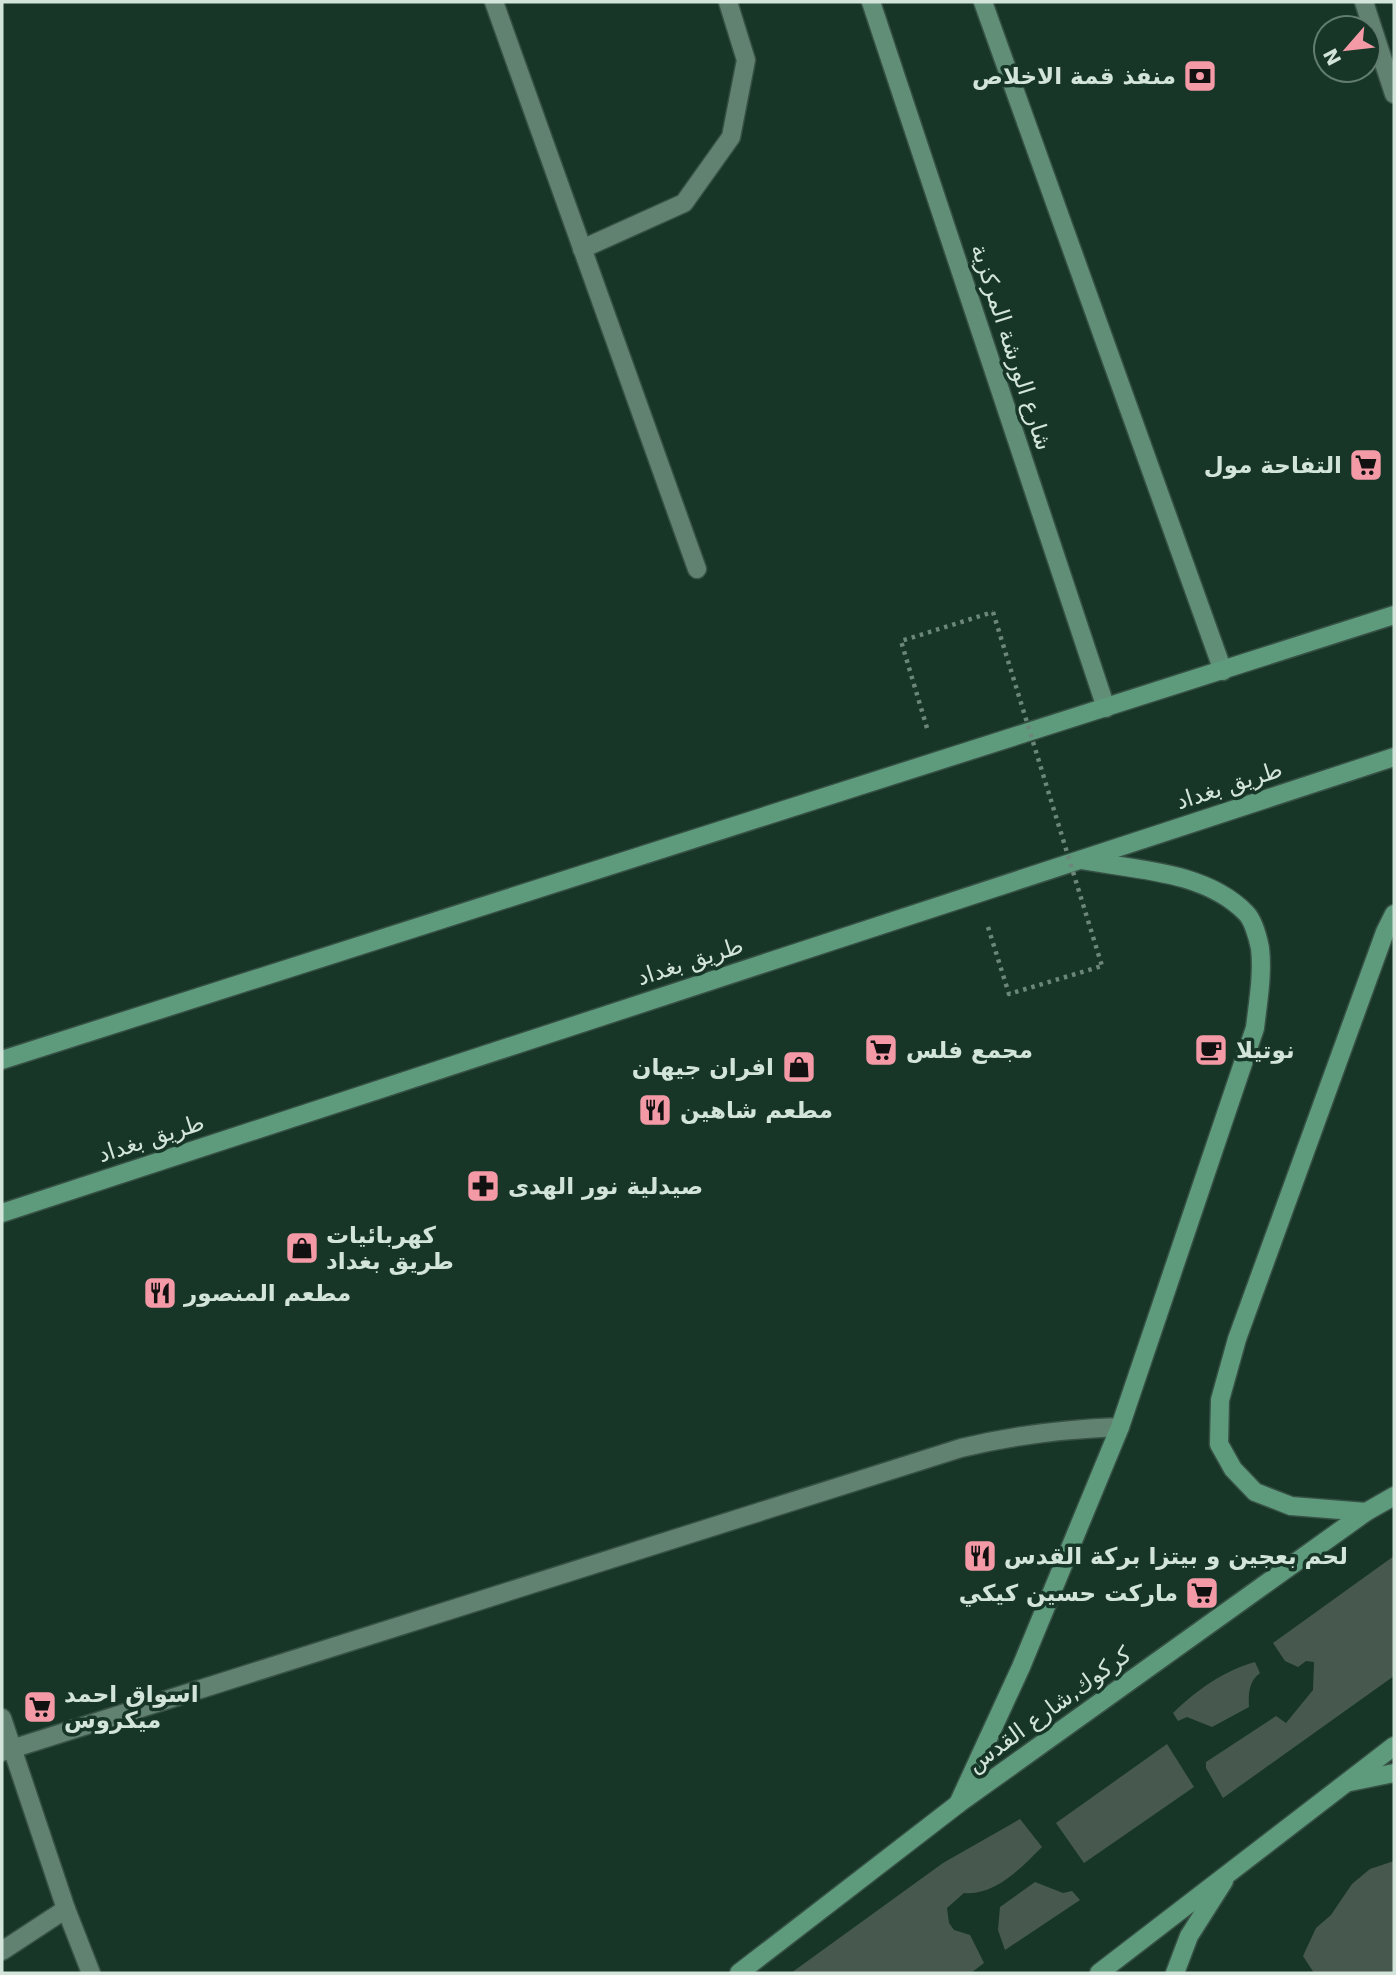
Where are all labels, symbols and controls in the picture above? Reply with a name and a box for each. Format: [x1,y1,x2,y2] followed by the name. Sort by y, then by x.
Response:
[1312,14,1382,84] north arrow
[1319,45,1345,69] text: N
[1181,57,1219,95] bank icon: منفذ قمة الاخلاص
[972,63,1176,90] place label: منفذ قمة الاخلاص
[965,241,1058,454] street label: شارع الورشة المركزية
[1347,446,1385,484] supermarket icon: التفاحة مول
[1204,452,1342,479] place label: التفاحة مول
[1173,756,1286,815] street label: طريق بغداد
[634,932,747,991] street label: طريق بغداد
[862,1031,900,1069] supermarket icon: مجمع فلس
[1192,1031,1230,1069] cafe icon: نوتيلا
[906,1037,1033,1064] place label: مجمع فلس
[1236,1037,1295,1064] place label: نوتيلا
[780,1048,818,1086] shop icon: افران جيهان
[632,1054,774,1081] place label: افران جيهان
[636,1091,674,1129] restaurant icon: مطعم شاهين
[680,1097,833,1124] place label: مطعم شاهين
[95,1109,208,1168] street label: طريق بغداد
[464,1167,502,1205] pharmacy icon: صيدلية نور الهدى
[508,1173,703,1200] place label: صيدلية نور الهدى
[326,1222,454,1275] place label: كهربائيات طريق بغداد
[283,1229,321,1267] shop icon: كهربائيات طريق بغداد
[141,1274,179,1312] restaurant icon: مطعم المنصور
[183,1280,351,1307] place label: مطعم المنصور
[961,1537,999,1575] restaurant icon: لحم بعجين و بيتزا بركة القدس
[1004,1543,1348,1570] place label: لحم بعجين و بيتزا بركة القدس
[1183,1574,1221,1612] supermarket icon: ماركت حسين كيكي
[959,1580,1178,1607] place label: ماركت حسين كيكي
[962,1641,1137,1778] street label: كركوك,شارع القدس
[64,1681,199,1734] place label: اسواق احمد ميكروس
[21,1688,59,1726] supermarket icon: اسواق احمد ميكروس

